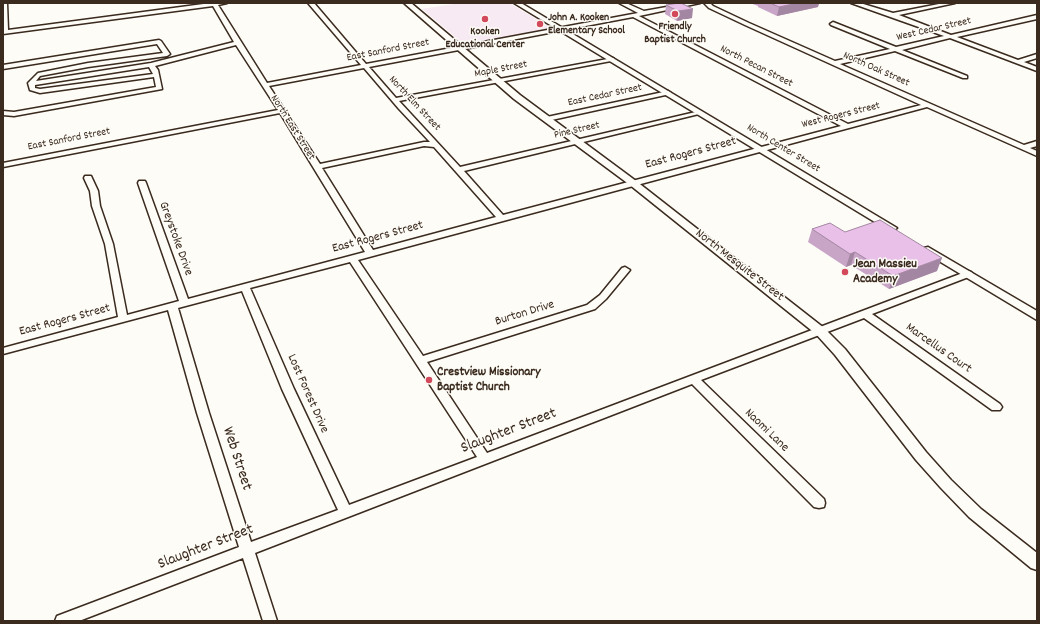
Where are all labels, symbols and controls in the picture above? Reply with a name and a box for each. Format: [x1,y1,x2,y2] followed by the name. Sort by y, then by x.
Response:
[670,9,680,19] marker: Friendly Baptist Church
[548,11,625,37] place label: John A. Kooken Elementary School
[480,14,490,24] marker: Kooken Educational Center
[895,15,973,45] street label: West Cedar Street
[535,19,545,29] marker: John A. Kooken Elementary School
[644,20,706,46] place label: Friendly Baptist Church
[445,25,525,51] place label: Kooken Educational Center
[346,37,430,65] street label: East Sanford Street
[717,43,795,91] street label: North Pecan Street
[841,49,911,91] street label: North Oak Street
[474,58,528,82] street label: Maple Street
[385,74,443,134] street label: North Elm Street
[567,82,643,110] street label: East Cedar Street
[267,93,317,163] street label: North East Street
[800,100,882,132] street label: West Rogers Street
[553,119,601,143] street label: Pine Street
[744,122,822,176] street label: North Center Street
[27,126,111,154] street label: East Sanford Street
[644,134,738,174] street label: East Rogers Street
[154,200,196,278] street label: Greystoke Drive
[331,218,425,258] street label: East Rogers Street
[691,226,787,306] street label: North Mesquite Street
[853,257,917,288] place label: Jean Massieu Academy
[840,267,850,277] marker: Jean Massieu Academy
[493,298,557,330] street label: Burton Drive
[18,301,112,341] street label: East Rogers Street
[902,320,974,378] street label: Marcellus Court
[283,352,331,436] street label: Lost Forest Drive
[437,365,540,396] place label: Crestview Missionary Baptist Church
[424,375,434,385] marker: Crestview Missionary Baptist Church
[458,405,560,459] street label: Slaughter Street
[741,406,791,456] street label: Naomi Lane
[217,425,255,493] street label: Web Street
[155,521,257,575] street label: Slaughter Street

